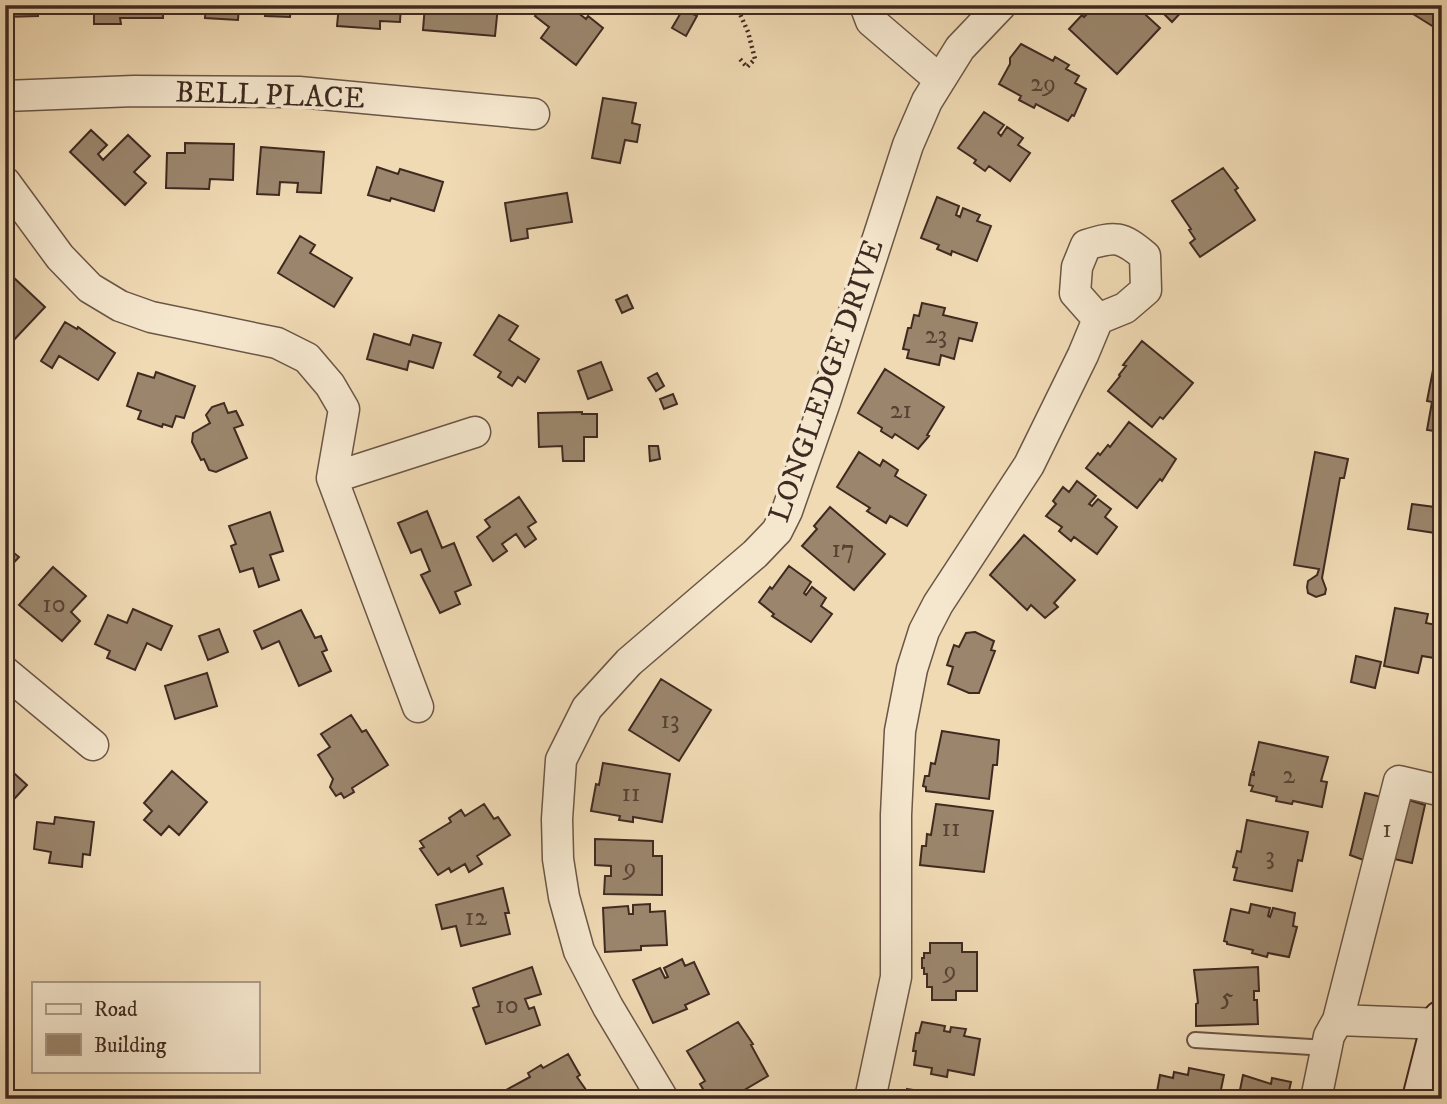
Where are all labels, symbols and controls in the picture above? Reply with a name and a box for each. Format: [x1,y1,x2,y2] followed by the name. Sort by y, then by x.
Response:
[1030,67,1056,100] house number: 29
[175,74,365,118] street label: BELL PLACE
[761,235,893,527] street label: LONGLEDGE DRIVE
[925,319,947,352] house number: 23
[890,394,912,427] house number: 21
[831,533,855,566] house number: 17
[42,588,66,621] house number: 10
[660,704,680,737] house number: 13
[1283,759,1296,792] house number: 2
[621,777,641,810] house number: 11
[941,812,961,845] house number: 11
[1382,813,1392,846] house number: 1
[1265,840,1275,873] house number: 3
[622,851,636,884] house number: 9
[465,901,487,934] house number: 12
[942,954,956,987] house number: 9
[1221,981,1234,1014] house number: 5
[32,982,259,1072] legend
[495,989,519,1022] house number: 10
[94,997,138,1023] text: Road
[94,1033,167,1059] text: Building

